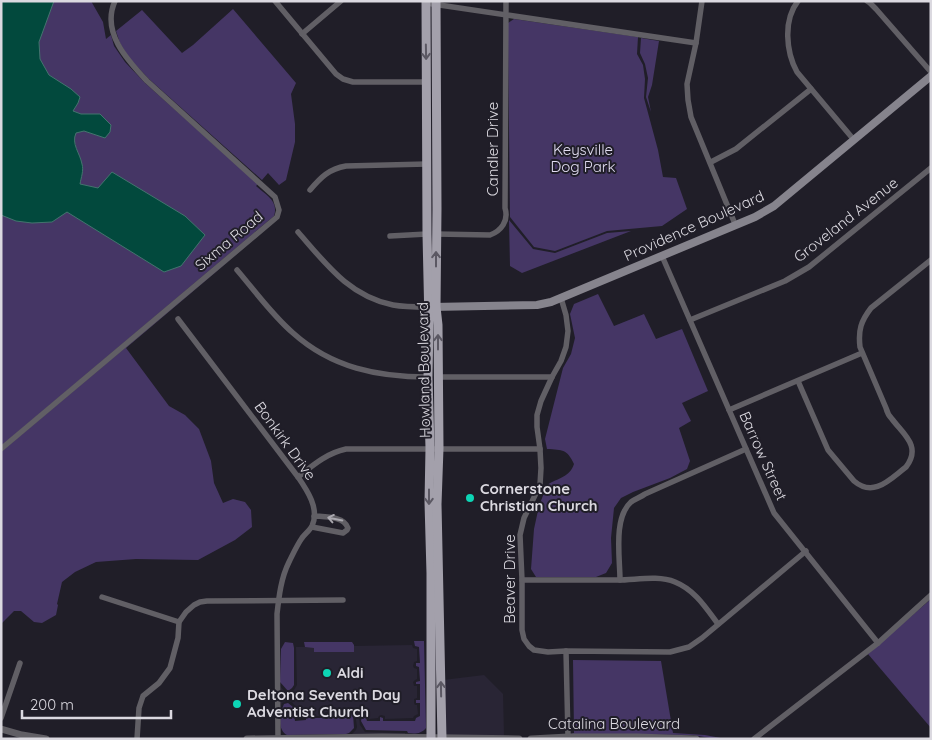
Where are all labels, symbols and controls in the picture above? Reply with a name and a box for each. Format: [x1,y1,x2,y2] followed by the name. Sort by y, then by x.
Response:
[421,44,431,60] one-way arrow
[483,102,502,196] street label: Candler Drive
[550,140,616,176] park label: Keysville Dog Park
[790,173,902,266] street label: Groveland Avenue
[621,186,767,265] street label: Providence Boulevard
[191,207,267,275] street label: Sixma Road
[431,251,441,267] one-way arrow
[413,302,434,438] street label: Howland Boulevard
[433,335,443,351] one-way arrow
[250,398,320,484] street label: Bonkirk Drive
[735,408,792,503] street label: Barrow Street
[480,479,597,515] place label: Cornerstone Christian Church
[424,488,434,505] one-way arrow
[464,492,476,504] marker: Cornerstone Christian Church
[328,514,344,523] one-way arrow
[500,534,519,624] street label: Beaver Drive
[337,663,363,682] place label: Aldi
[321,667,333,679] marker: Aldi
[436,681,445,697] one-way arrow
[247,685,401,721] place label: Deltona Seventh Day Adventist Church
[22,688,171,720] scale bar
[30,695,74,714] text: 200 m
[231,698,243,710] marker: Deltona Seventh Day Adventist Church
[548,714,680,733] street label: Catalina Boulevard

